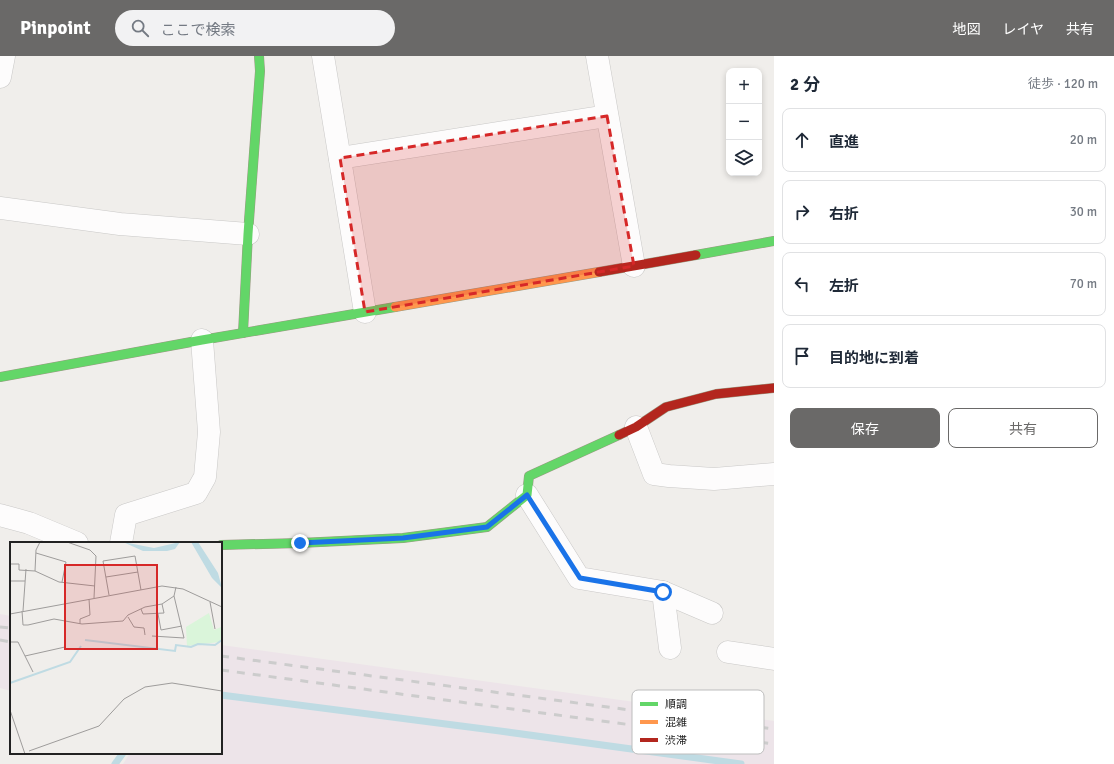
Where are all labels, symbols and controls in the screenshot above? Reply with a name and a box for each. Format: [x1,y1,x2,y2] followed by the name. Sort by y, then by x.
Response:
[115,10,395,46] search box
[20,16,91,40] text: Pinpoint
[129,17,151,39] icon: search
[161,21,236,39] text: ここで検索
[952,21,980,38] text: 地図
[1002,21,1044,38] text: レイヤ
[1066,21,1094,38] text: 共有
[726,68,762,176] map controls
[726,68,762,104] button: +
[790,74,820,95] text: 2 分
[1028,76,1098,92] text: 徒歩 · 120 m
[726,104,762,140] button: −
[791,129,813,151] icon: ahead
[1070,132,1097,148] text: 20 m
[829,133,859,151] text: 直進
[726,140,762,176] button: layers
[791,201,813,223] icon: right
[1070,204,1097,220] text: 30 m
[829,205,859,223] text: 右折
[791,273,813,295] icon: left
[1070,276,1097,292] text: 70 m
[829,277,859,295] text: 左折
[791,345,813,367] icon: arrive
[829,349,919,367] text: 目的地に到着
[790,408,940,448] button: 保存
[948,408,1098,448] button: 共有
[291,534,309,552] route end
[10,542,222,754] inset map
[654,583,672,601] route start
[632,690,764,754] legend
[665,698,687,711] text: 順調
[665,716,687,729] text: 混雑
[665,734,687,747] text: 渋滞

